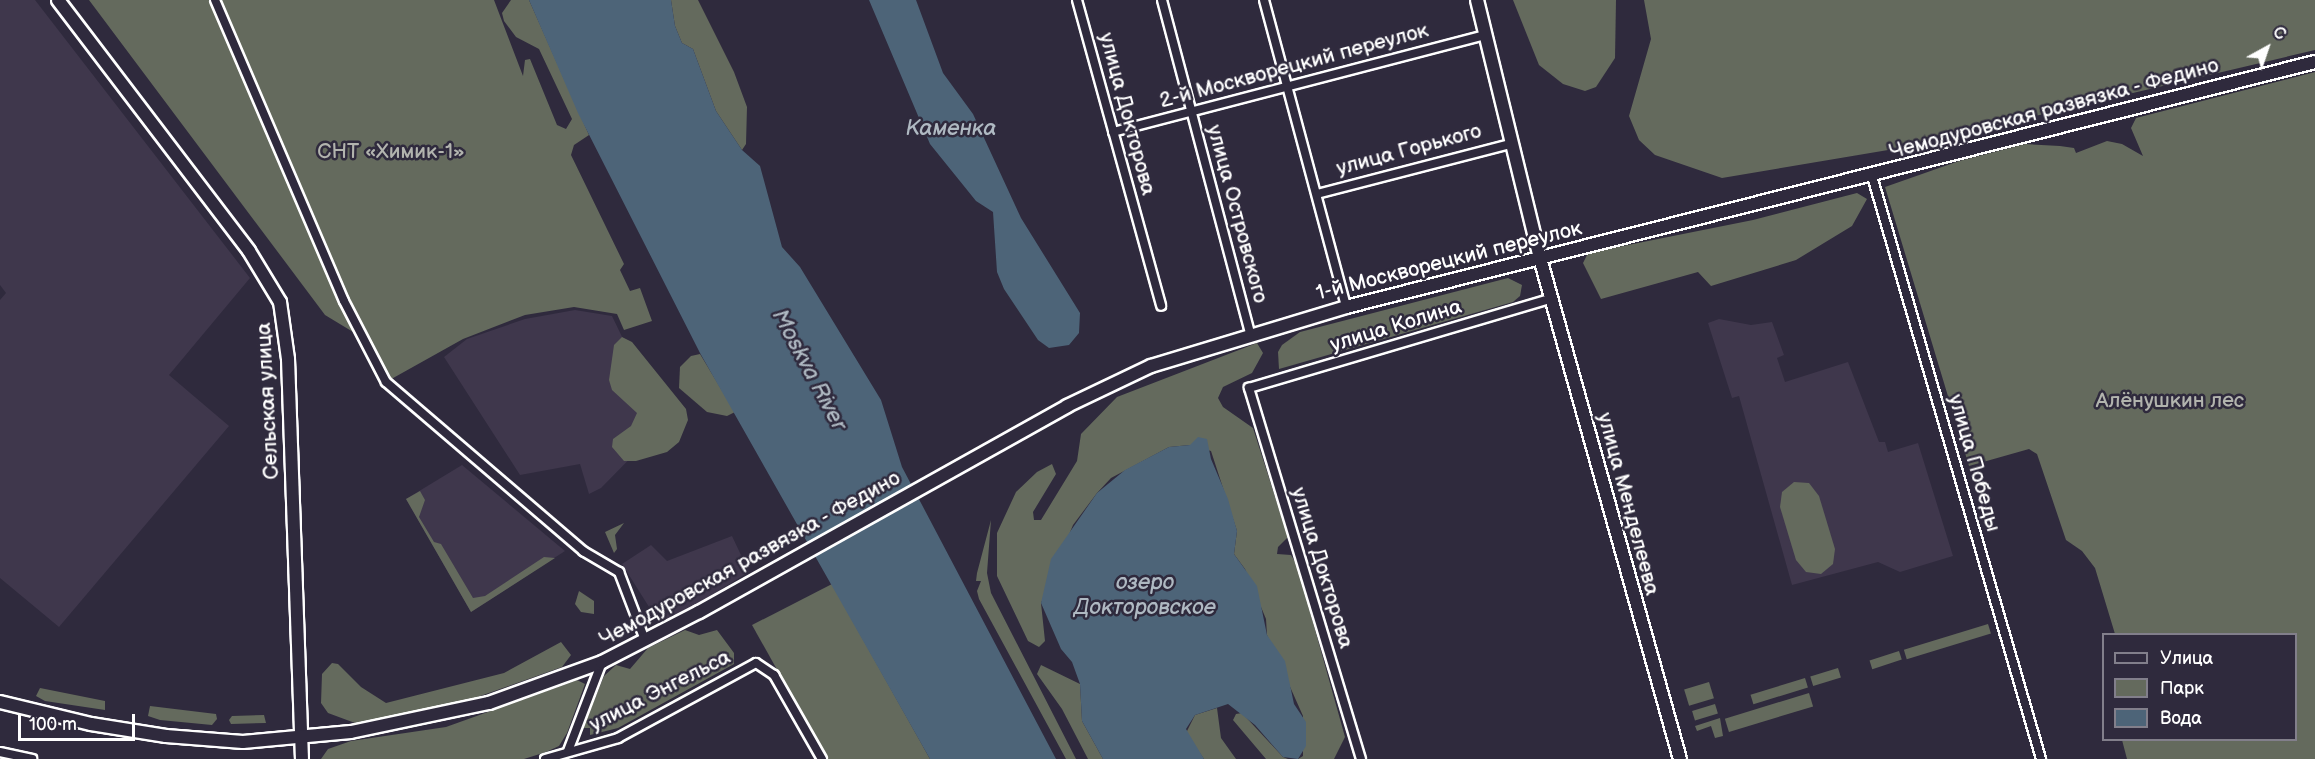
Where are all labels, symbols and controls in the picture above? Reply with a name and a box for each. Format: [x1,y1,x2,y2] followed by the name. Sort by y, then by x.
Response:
[1157,18,1431,114] street label: 2-й Москворецкий переулок
[2237,18,2297,78] north arrow
[2269,23,2289,45] text: С
[1093,30,1161,198] street label: улица Докторова
[1886,53,2222,165] street label: Чемодуровская развязка - Федино
[905,116,997,142] water label: Каменка
[1334,119,1484,181] street label: улица Горького
[1201,122,1273,306] street label: улица Островского
[317,139,465,165] park label: СНТ «Химик-1»
[1313,216,1585,306] street label: 1-й Москворецкий переулок
[1327,294,1465,358] street label: улица Колина
[766,305,852,435] water label: Moskva River
[251,322,285,480] street label: Сельская улица
[2096,388,2244,414] park label: Алёнушкин лес
[1942,391,2006,535] street label: улица Победы
[1591,410,1665,598] street label: улица Менделеева
[595,465,905,653] street label: Чемодуровская развязка - Федино
[1285,484,1359,652] street label: улица Докторова
[1074,569,1216,620] water label: озеро Докторовское
[2102,633,2297,741] legend
[585,645,735,737] street label: улица Энгельса
[2160,648,2213,669] text: Улица
[2160,678,2204,699] text: Парк
[21,702,138,740] scale bar
[2160,708,2202,729] text: Вода
[29,714,77,735] text: 100 m

